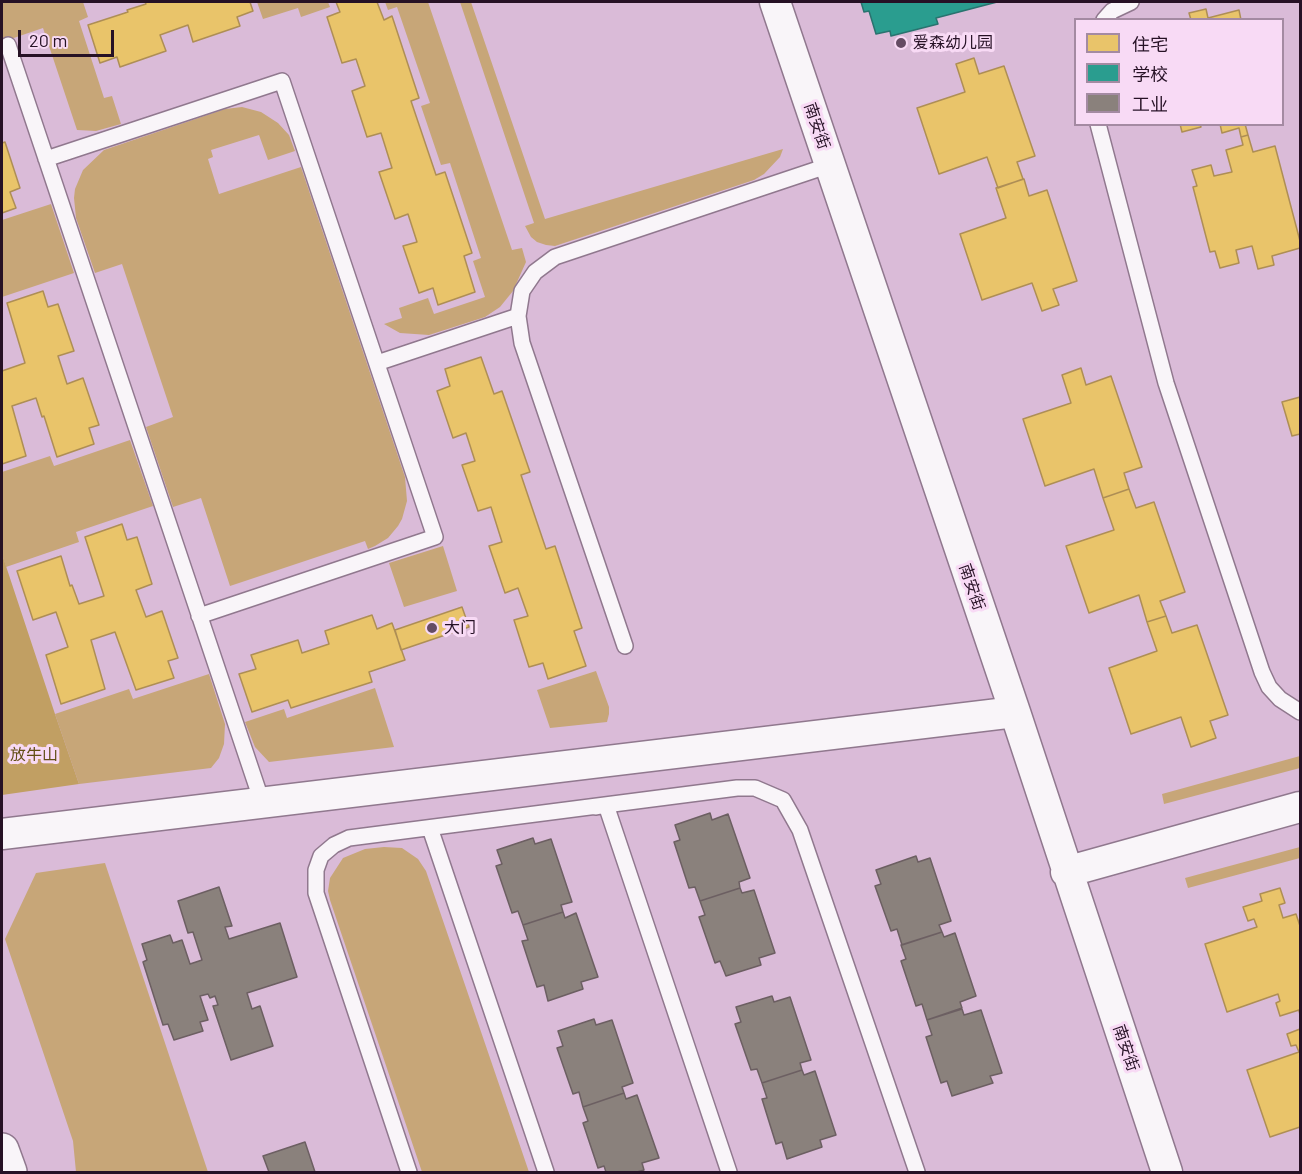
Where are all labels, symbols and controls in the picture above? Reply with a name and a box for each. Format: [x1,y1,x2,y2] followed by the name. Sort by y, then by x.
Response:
[21,18,117,56] scale bar
[1074,18,1284,126] legend
[29,29,67,51] text: 20 m
[913,33,993,53] place label: 爱森幼儿园
[1132,33,1168,55] text: 住宅
[894,36,908,50] marker: 爱森幼儿园
[1132,63,1168,85] text: 学校
[1132,93,1168,115] text: 工业
[800,100,834,152] street label: 南安街
[955,561,989,613] street label: 南安街
[444,618,476,638] place label: 大门
[425,621,439,635] marker: 大门
[10,745,58,765] park label: 放牛山
[1109,1022,1143,1074] street label: 南安街

